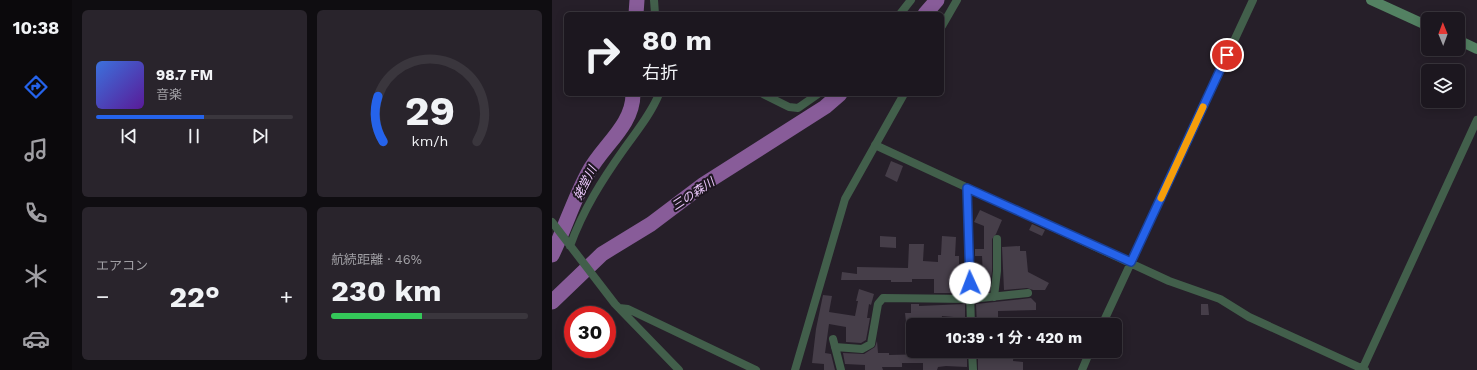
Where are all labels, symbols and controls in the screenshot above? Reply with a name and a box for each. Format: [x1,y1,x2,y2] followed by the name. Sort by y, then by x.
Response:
[1421,12,1465,56] north arrow
[1421,12,1465,108] map controls
[13,17,59,38] text: 10:38
[642,24,712,57] text: 80 m
[576,28,628,80] icon: right
[1210,38,1244,72] pin
[1216,44,1238,66] icon: arrive
[642,62,678,83] text: 右折
[1421,64,1465,108] button: layers
[156,66,213,84] text: 98.7 FM
[22,73,50,101] icon: directions
[404,85,455,134] text: 29
[156,87,182,102] text: 音楽
[118,125,140,147] icon: previous
[183,125,205,147] icon: pause
[249,125,271,147] icon: next
[411,132,448,148] text: km/h
[22,136,50,164] icon: music
[571,162,600,202] water label: 姥堂川
[669,174,719,213] water label: 三の森川
[22,199,50,227] icon: phone
[331,252,422,267] text: 航続距離 · 46%
[96,258,148,273] text: エアコン
[22,262,50,290] icon: climate
[949,262,991,304] position arrow
[331,273,441,308] text: 230 km
[169,279,220,314] text: 22°
[96,284,109,309] text: −
[280,284,293,309] text: +
[564,306,616,358] speed limit sign: 30
[22,325,50,353] icon: car
[946,329,1082,347] text: 10:39 · 1 分 · 420 m

